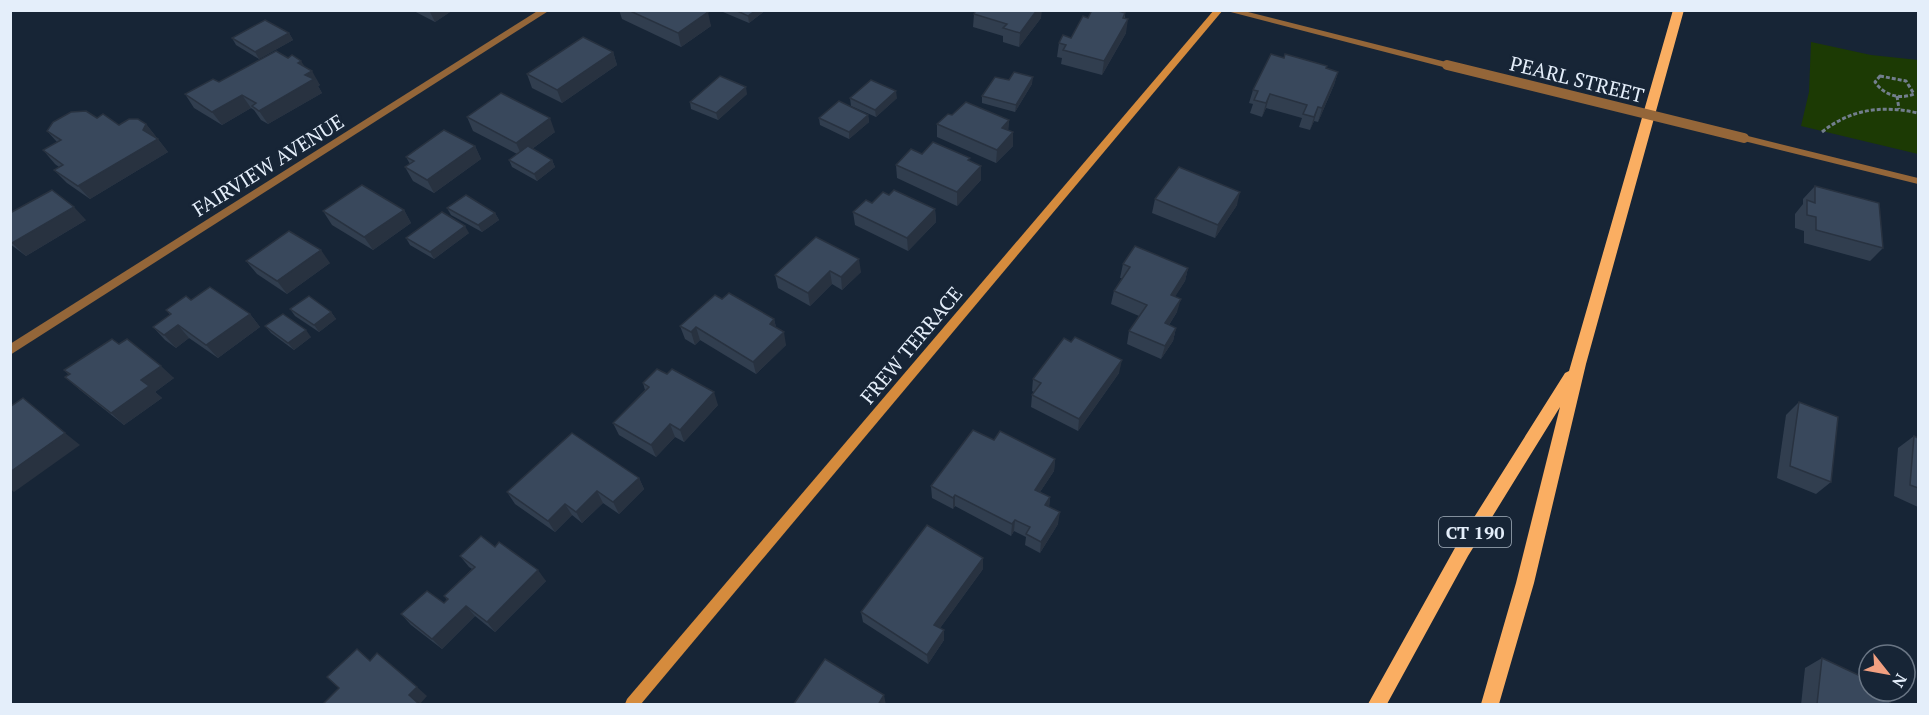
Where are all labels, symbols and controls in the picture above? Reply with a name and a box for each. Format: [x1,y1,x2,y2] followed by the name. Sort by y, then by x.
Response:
[1507,49,1647,109] street label: PEARL STREET
[187,108,349,222] street label: FAIRVIEW AVENUE
[854,281,968,409] street label: FREW TERRACE
[1439,517,1511,547] road number: CT 190
[1857,643,1917,703] north arrow
[1887,670,1912,692] text: N

